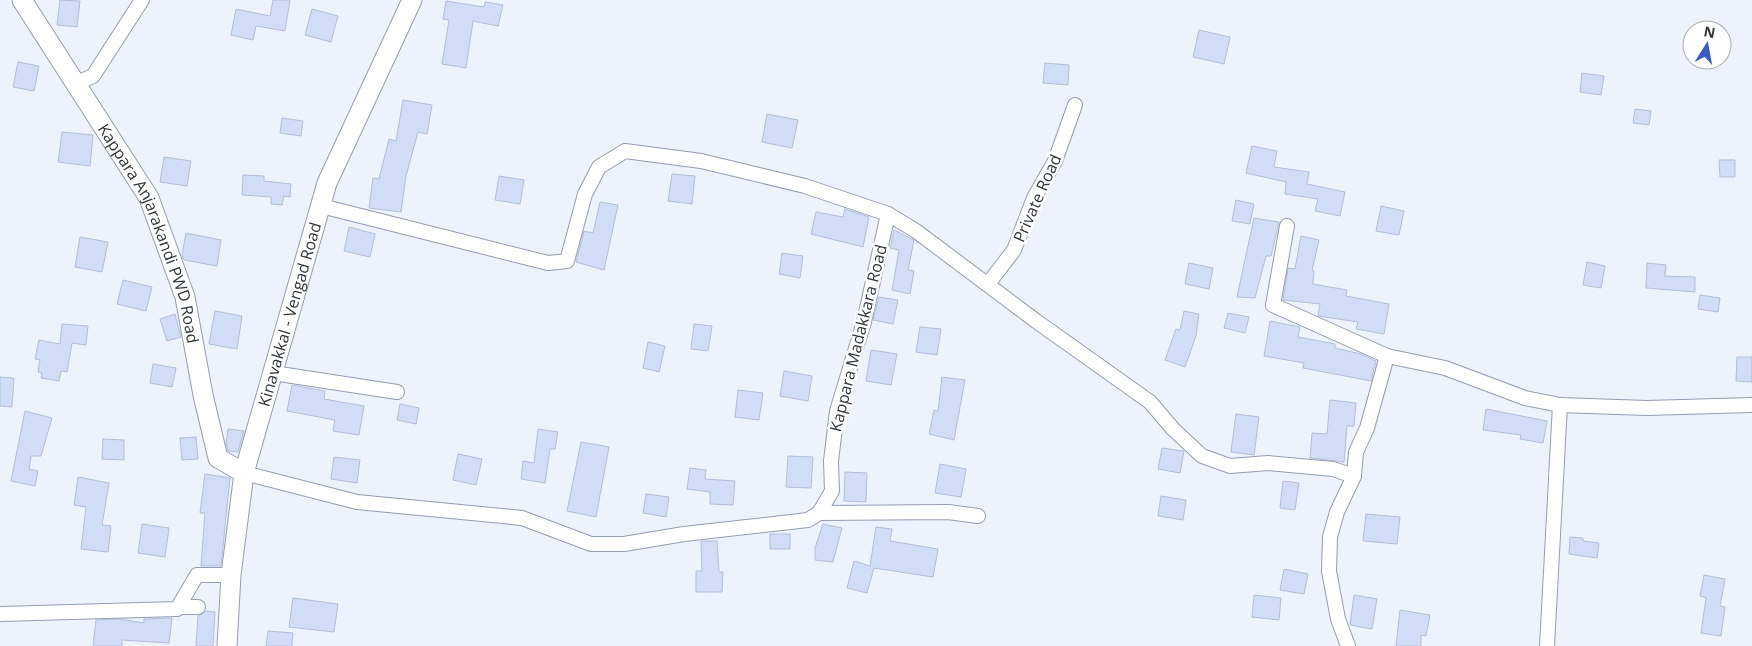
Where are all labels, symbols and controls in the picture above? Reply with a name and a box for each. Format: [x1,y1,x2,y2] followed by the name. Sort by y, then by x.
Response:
[1682,20,1732,70] north arrow
[1702,21,1717,42] text: N
[93,119,204,345] street label: Kappara Anjarakandi PWD Road
[1008,151,1066,245] street label: Private Road
[253,220,326,409] street label: Kinavakkal - Vengad Road
[824,242,892,434] street label: Kappara Madakkara Road

